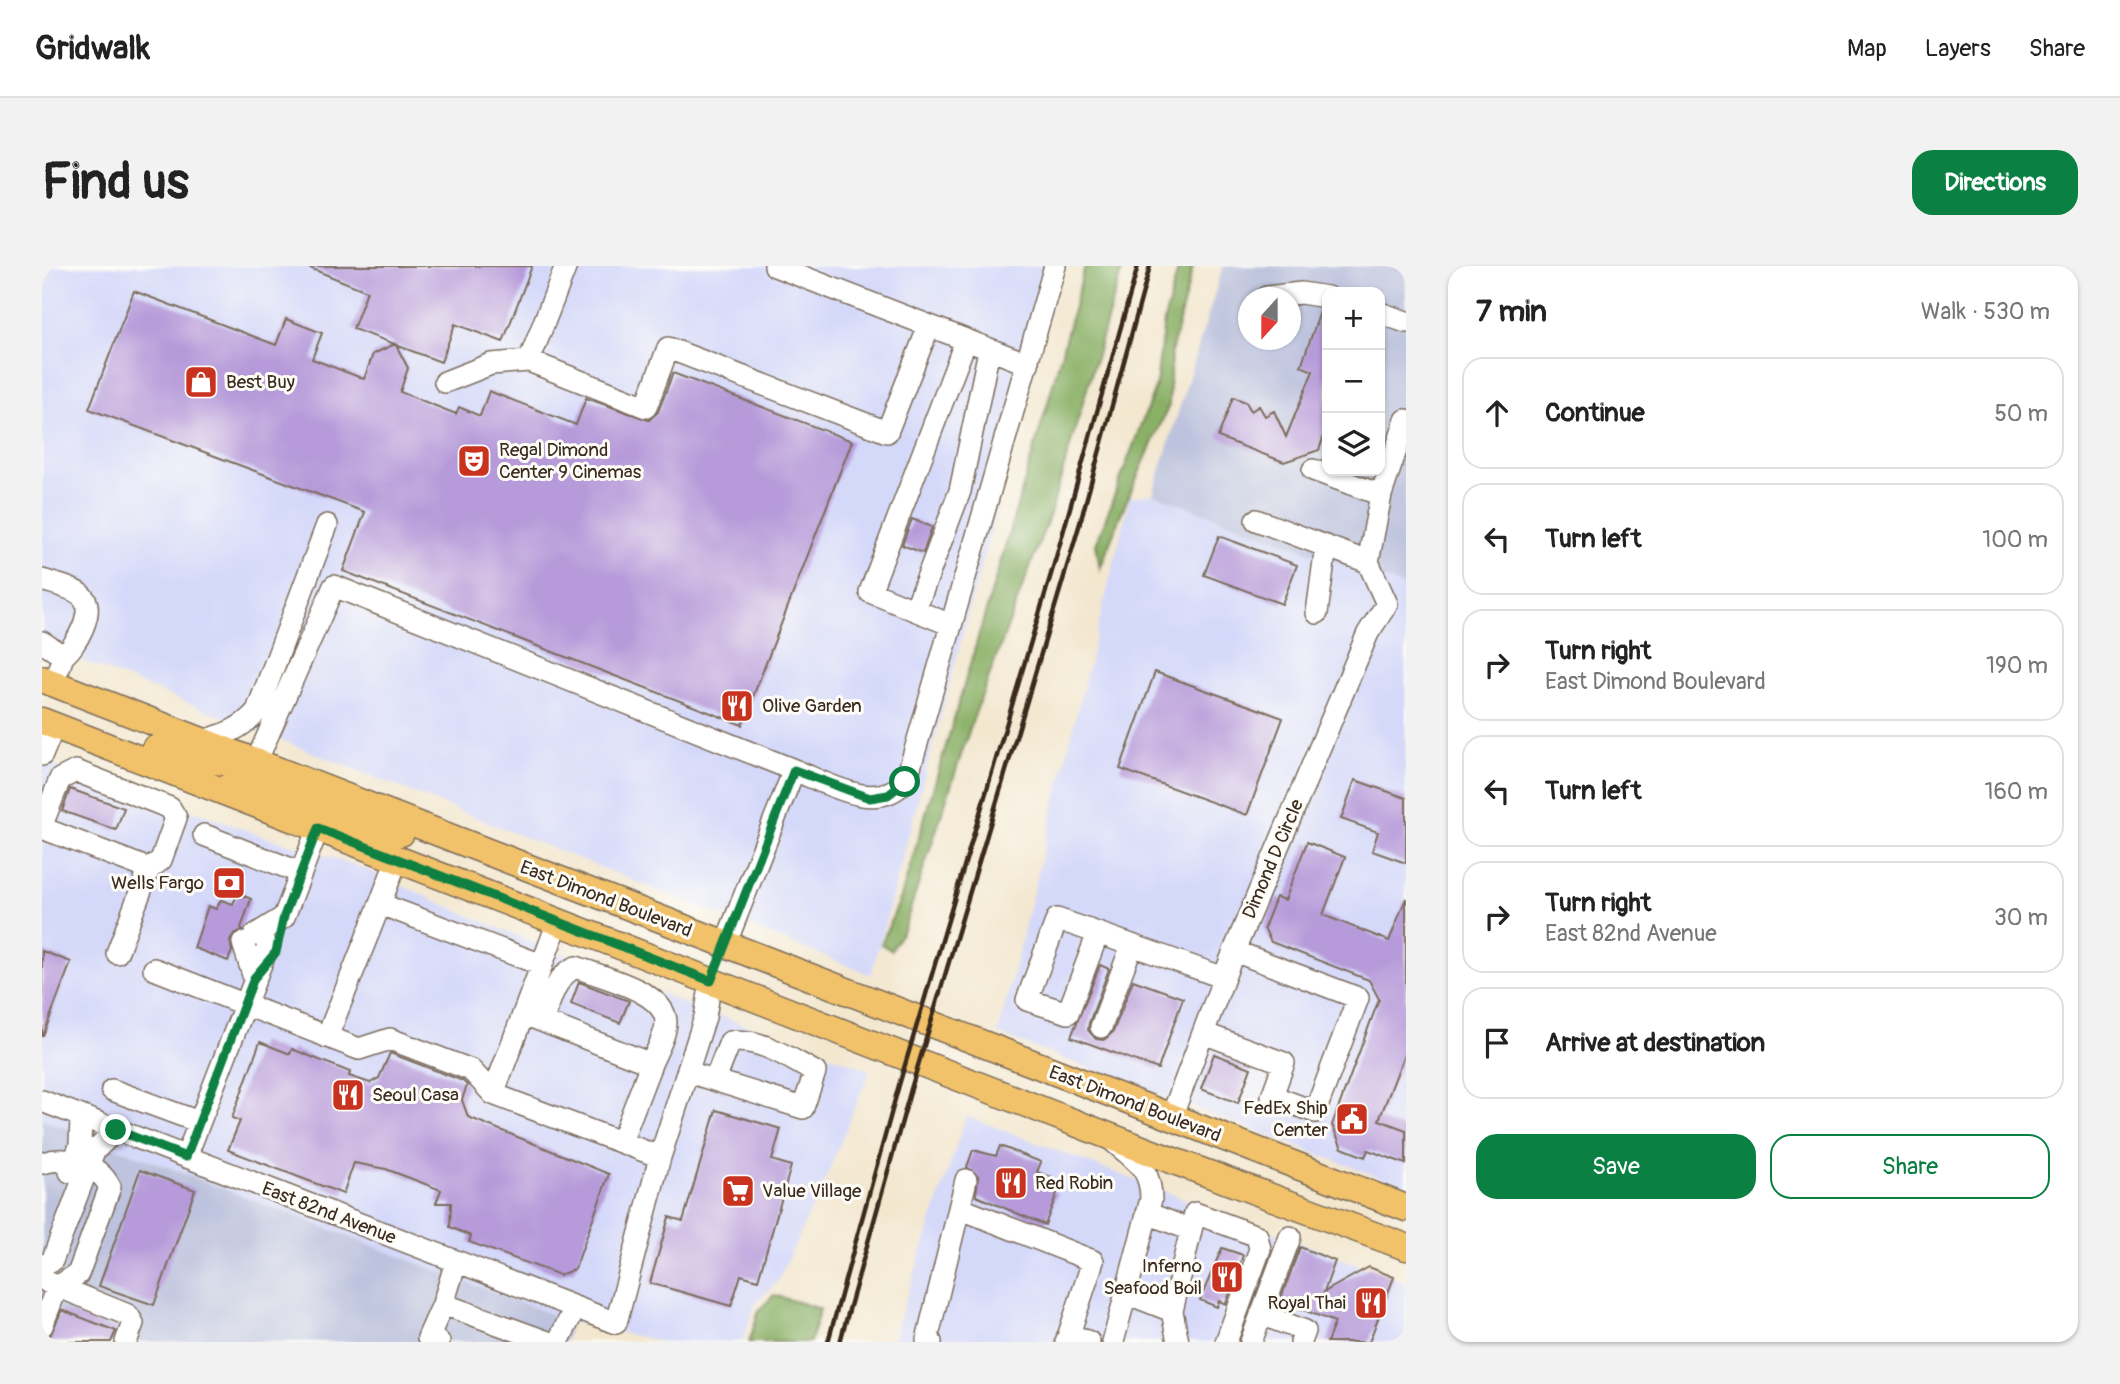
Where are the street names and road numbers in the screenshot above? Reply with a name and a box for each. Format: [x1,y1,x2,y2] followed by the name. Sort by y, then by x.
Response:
[1237,795,1309,922] street label: Dimond D Circle
[517,855,695,943] street label: East Dimond Boulevard
[1046,1060,1224,1148] street label: East Dimond Boulevard
[259,1176,400,1250] street label: East 82nd Avenue

